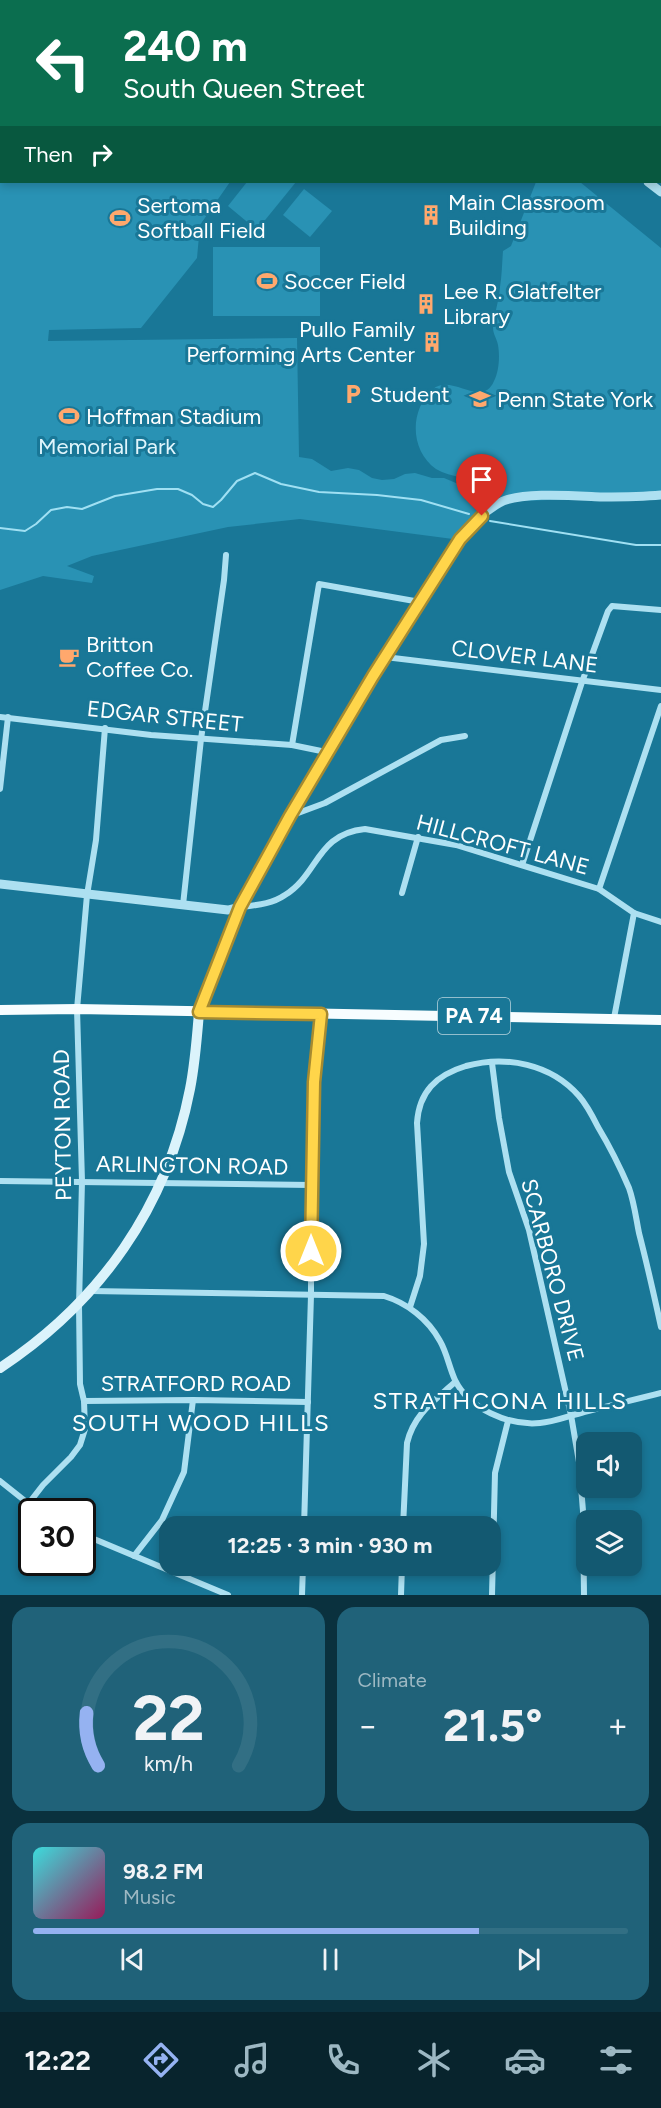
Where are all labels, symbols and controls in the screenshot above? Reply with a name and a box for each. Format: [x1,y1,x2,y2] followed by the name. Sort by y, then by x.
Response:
[123,21,248,72] text: 240 m
[24,24,102,102] icon: left
[123,72,365,105] text: South Queen Street
[85,138,118,171] icon: right
[24,141,73,168] text: Then
[448,189,605,241] place label: Main Classroom Building
[137,192,266,244] place label: Sertoma Softball Field
[419,203,443,227] building icon: Main Classroom Building
[108,206,132,230] sports icon: Sertoma Softball Field
[284,268,406,295] place label: Soccer Field
[255,269,279,293] sports icon: Soccer Field
[443,278,602,330] place label: Lee R. Glatfelter Library
[414,292,438,316] building icon: Lee R. Glatfelter Library
[186,316,416,368] place label: Pullo Family Performing Arts Center
[420,330,444,354] building icon: Pullo Family Performing Arts Center
[370,381,450,408] place label: Student
[341,382,365,406] parking icon: Student
[497,386,653,413] place label: Penn State York
[468,387,492,411] school or university icon: Penn State York
[86,403,261,430] place label: Hoffman Stadium
[57,404,81,428] sports icon: Hoffman Stadium
[38,433,176,460] park label: Memorial Park
[456,454,507,516] pin
[465,463,498,496] icon: arrive
[86,631,193,683] place label: Britton Coffee Co.
[450,634,600,679] street label: CLOVER LANE
[57,645,81,669] cafe icon: Britton Coffee Co.
[86,695,244,738] street label: EDGAR STREET
[413,808,592,881] street label: HILLCROFT LANE
[438,998,510,1034] road number: PA 74
[48,1049,77,1201] street label: PEYTON ROAD
[96,1150,288,1181] street label: ARLINGTON ROAD
[515,1176,590,1364] street label: SCARBORO DRIVE
[279,1219,343,1283] position arrow
[101,1370,291,1397] street label: STRATFORD ROAD
[372,1386,628,1415] district label: STRATHCONA HILLS
[72,1408,330,1437] district label: SOUTH WOOD HILLS
[576,1432,642,1576] map controls
[576,1432,642,1498] button: sound
[18,1498,96,1576] speed limit sign: 30
[576,1510,642,1576] button: layers
[227,1532,433,1559] text: 12:25 · 3 min · 930 m
[358,1668,427,1692] text: Climate
[132,1681,204,1756] text: 22
[443,1698,542,1752] text: 21.5°
[358,1706,378,1745] text: −
[607,1706,628,1745] text: +
[144,1751,193,1776] text: km/h
[123,1858,204,1885] text: 98.2 FM
[123,1885,176,1909] text: Music
[116,1943,149,1976] icon: previous
[314,1943,347,1976] icon: pause
[512,1943,545,1976] icon: next
[140,2039,182,2081] icon: directions
[231,2039,273,2081] icon: music
[322,2039,364,2081] icon: phone
[413,2039,455,2081] icon: climate
[504,2039,546,2081] icon: car
[595,2039,637,2081] icon: filters
[24,2044,91,2077] text: 12:22

